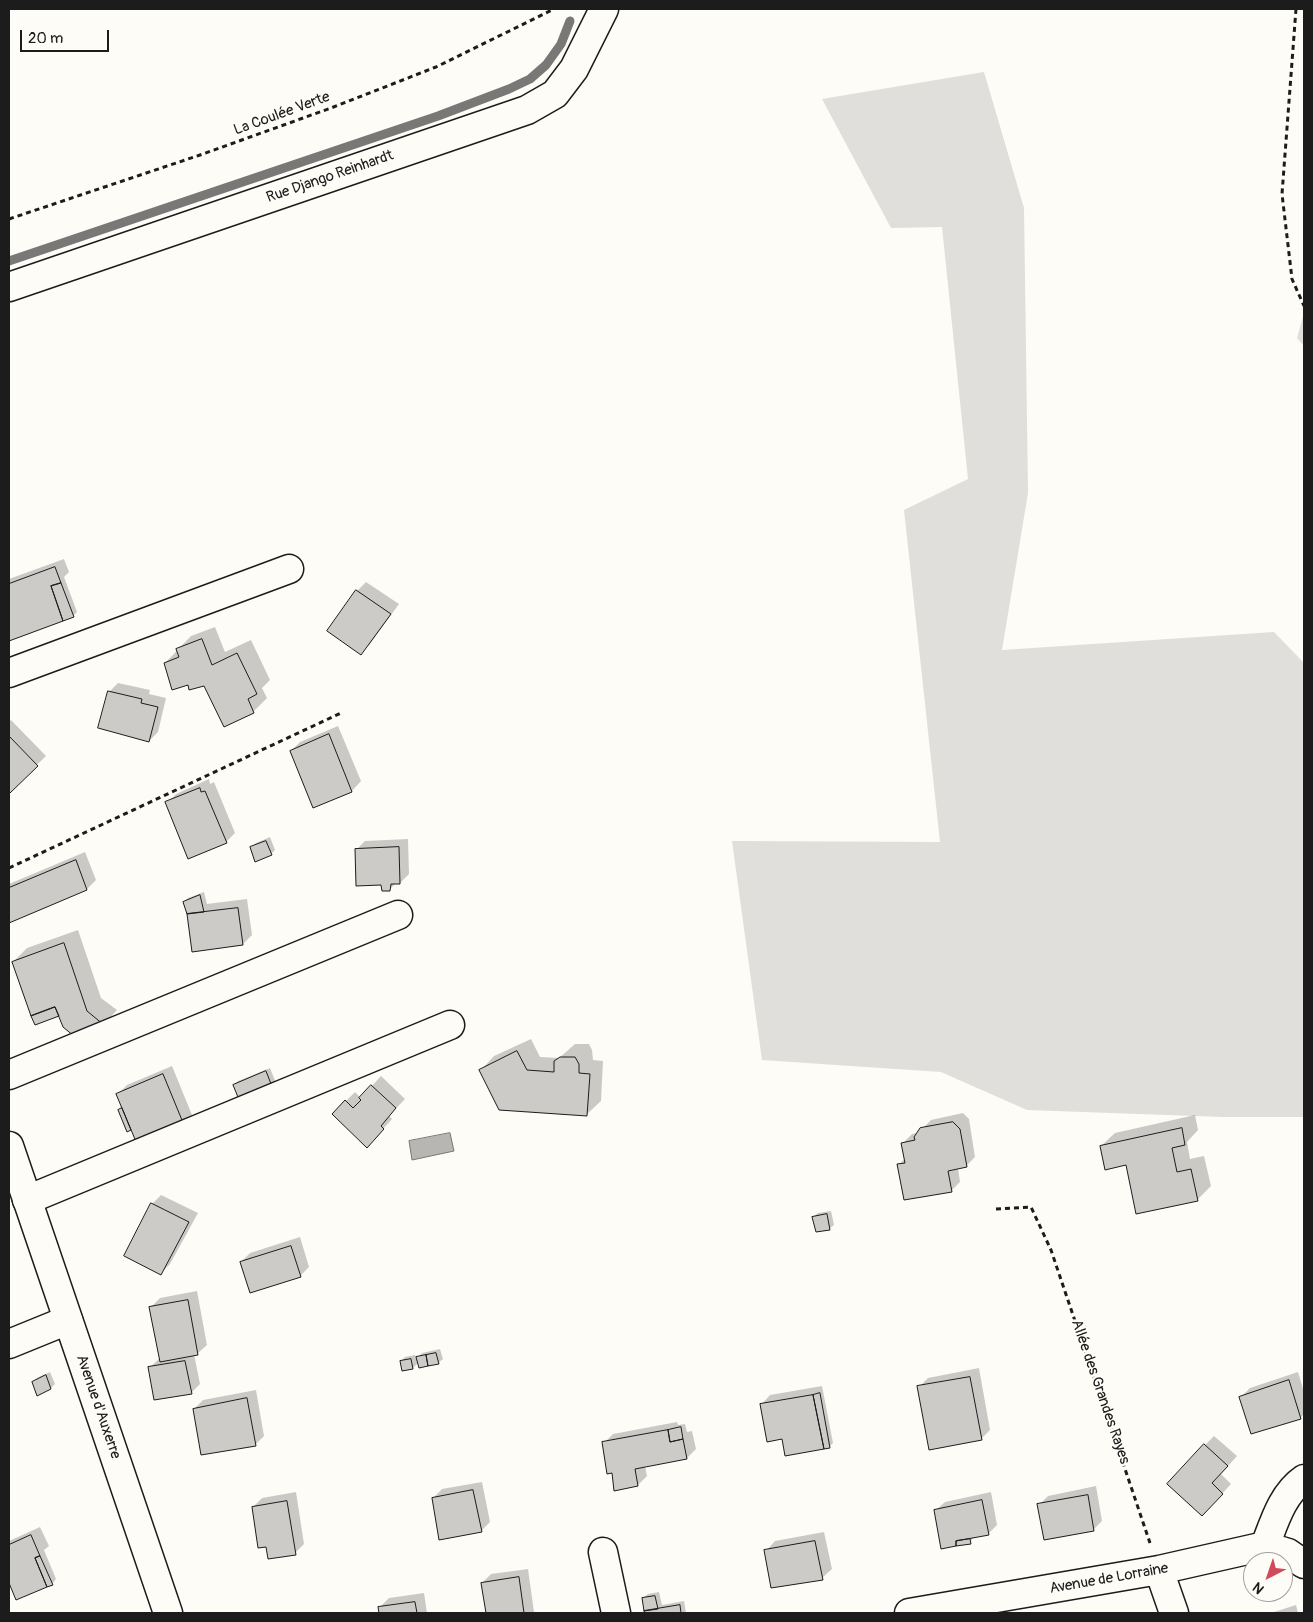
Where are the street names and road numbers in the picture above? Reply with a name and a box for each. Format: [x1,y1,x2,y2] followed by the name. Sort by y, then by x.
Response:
[232,88,332,140] street label: La Coulée Verte
[264,147,396,207] street label: Rue Django Reinhardt
[1067,1317,1133,1467] street label: Allée des Grandes Rayes
[72,1353,124,1461] street label: Avenue d'Auxerre
[1048,1560,1170,1598] street label: Avenue de Lorraine

